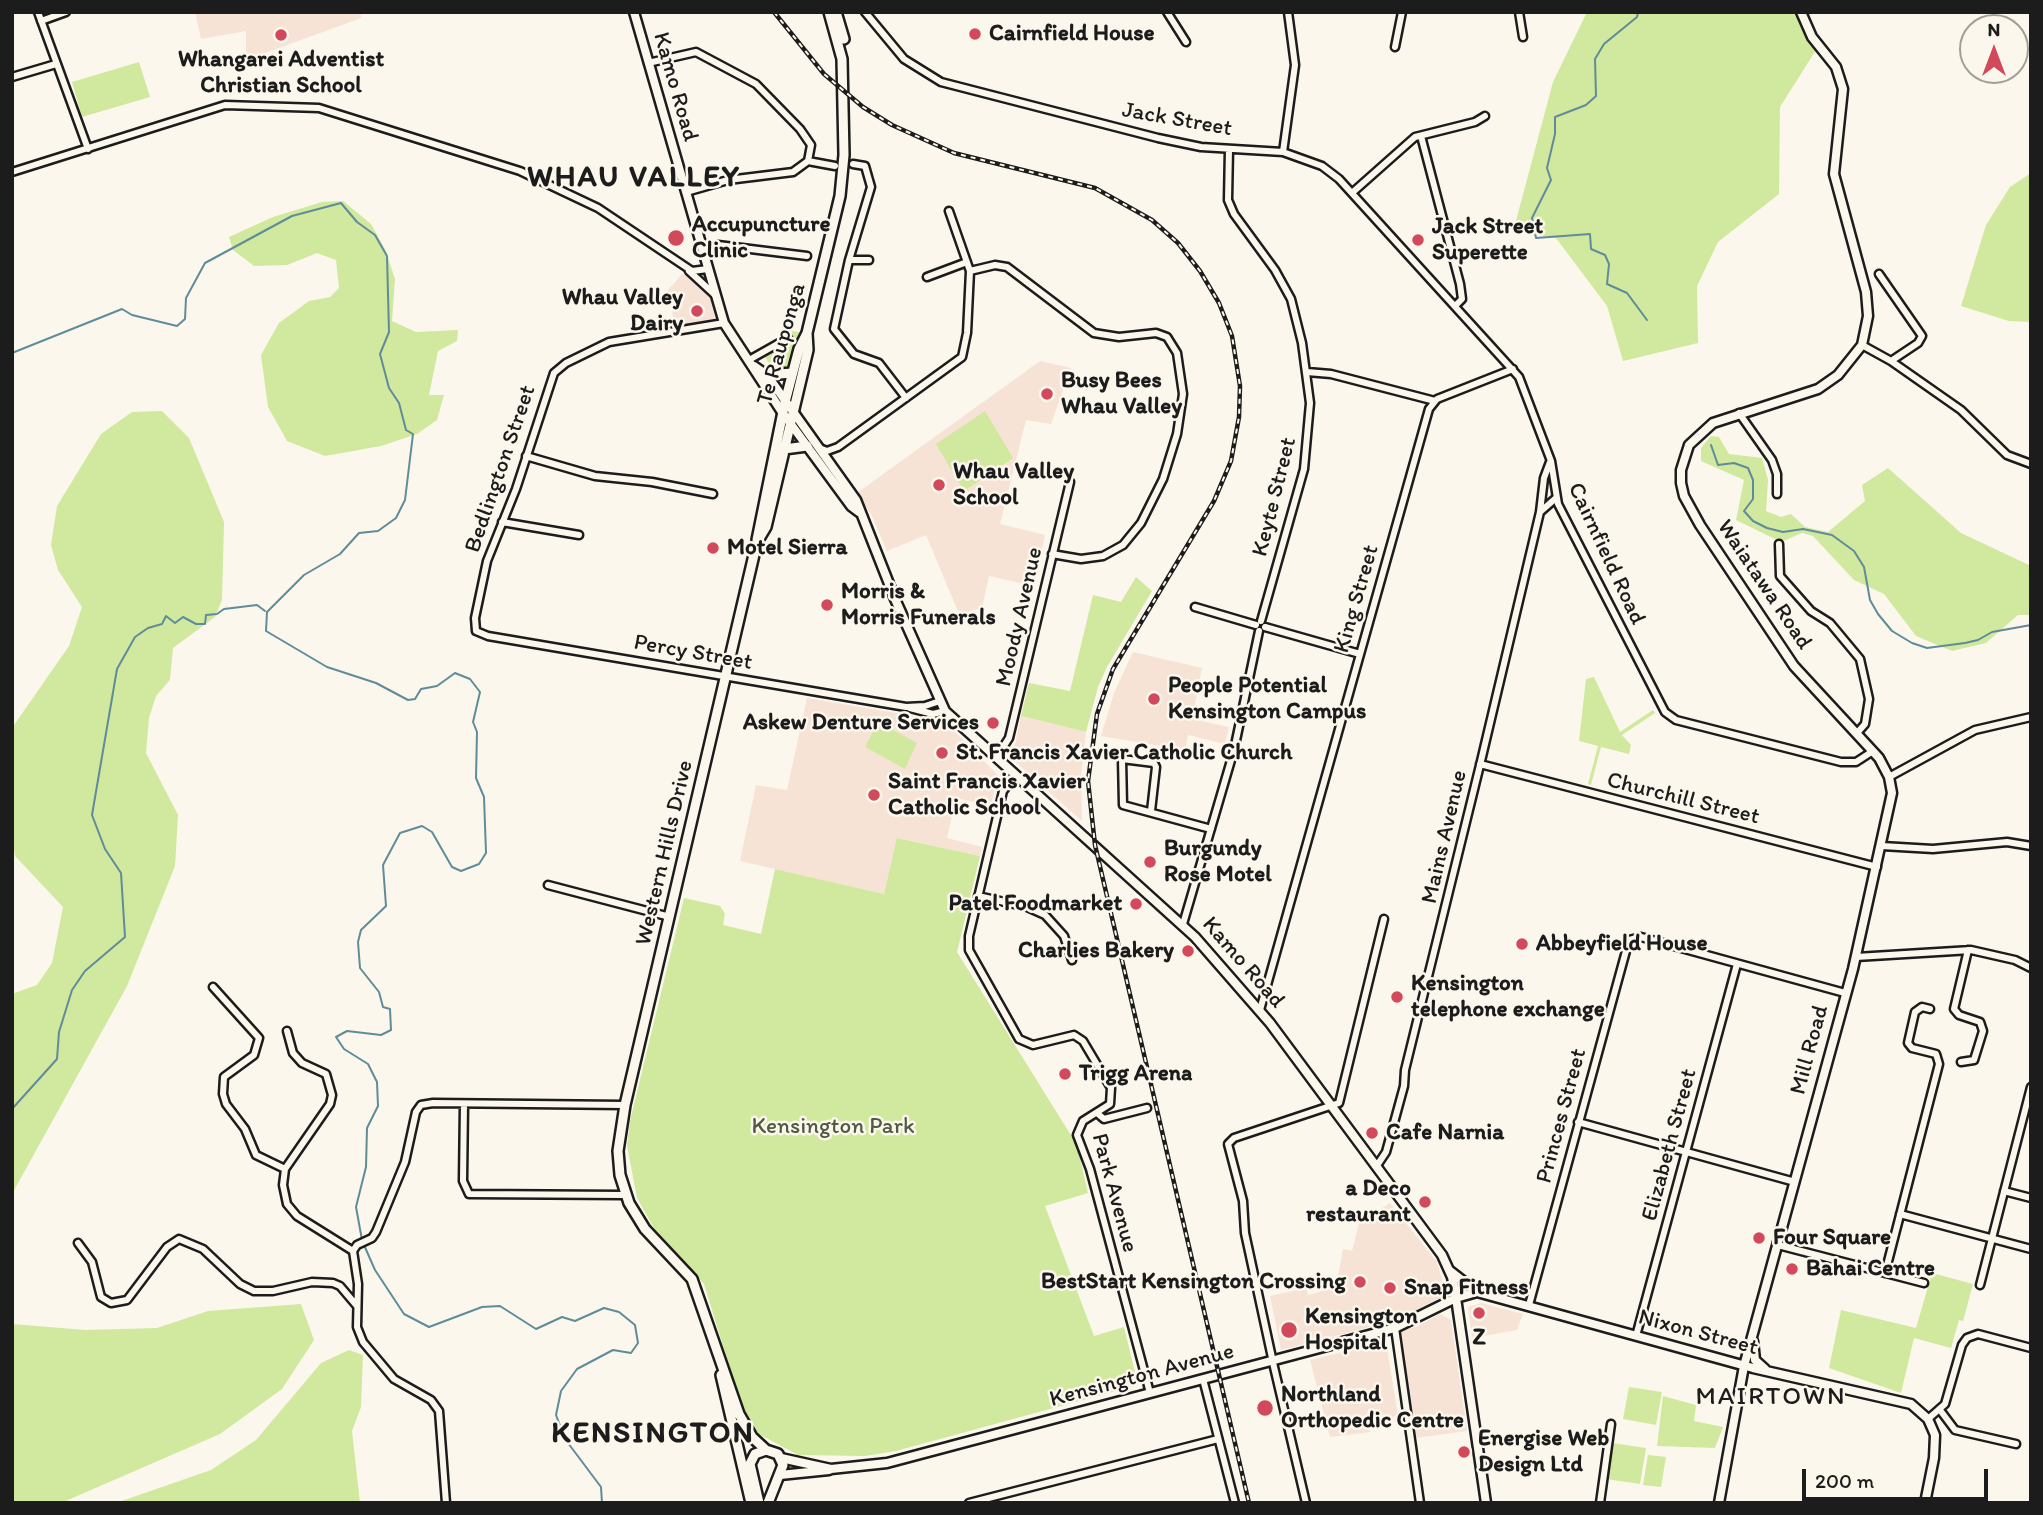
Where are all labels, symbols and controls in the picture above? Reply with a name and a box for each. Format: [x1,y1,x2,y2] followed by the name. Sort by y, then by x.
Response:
[1959,14,2029,84] north arrow
[1988,18,2000,41] text: N
[989,20,1155,48] place label: Cairnfield House
[967,26,983,42] marker: Cairnfield House
[273,27,289,43] marker: Whangarei Adventist Christian School
[646,29,704,145] street label: Kamo Road
[178,46,384,100] place label: Whangarei Adventist Christian School
[1120,97,1234,143] street label: Jack Street
[528,160,740,196] district label: WHAU VALLEY
[692,211,830,265] place label: Accupuncture Clinic
[1432,213,1543,267] place label: Jack Street Superette
[666,228,686,248] marker: Accupuncture Clinic
[1410,232,1426,248] marker: Jack Street Superette
[751,280,813,408] street label: Te Rauponga
[562,284,683,338] place label: Whau Valley Dairy
[689,303,705,319] marker: Whau Valley Dairy
[1061,367,1182,421] place label: Busy Bees Whau Valley
[459,382,543,556] street label: Bedlington Street
[1039,386,1055,402] marker: Busy Bees Whau Valley
[1247,435,1303,559] street label: Keyte Street
[953,458,1074,512] place label: Whau Valley School
[931,477,947,493] marker: Whau Valley School
[1561,479,1651,629] street label: Cairnfield Road
[1710,515,1818,655] street label: Waiatawa Road
[727,534,847,562] place label: Motel Sierra
[705,540,721,556] marker: Motel Sierra
[1328,542,1386,656] street label: King Street
[991,545,1049,689] street label: Moody Avenue
[841,578,996,632] place label: Morris & Morris Funerals
[819,597,835,613] marker: Morris & Morris Funerals
[632,629,754,677] street label: Percy Street
[1168,672,1366,726] place label: People Potential Kensington Campus
[1146,691,1162,707] marker: People Potential Kensington Campus
[743,709,979,737] place label: Askew Denture Services
[985,715,1001,731] marker: Askew Denture Services
[956,739,1292,767] place label: St. Francis Xavier Catholic Church
[934,745,950,761] marker: St. Francis Xavier Catholic Church
[630,758,700,948] street label: Western Hills Drive
[1604,767,1762,831] street label: Churchill Street
[888,768,1085,822] place label: Saint Francis Xavier Catholic School
[1416,768,1474,906] street label: Mains Avenue
[866,787,882,803] marker: Saint Francis Xavier Catholic School
[1164,835,1272,889] place label: Burgundy Rose Motel
[1142,854,1158,870] marker: Burgundy Rose Motel
[948,890,1122,918] place label: Patel Foodmarket
[1128,896,1144,912] marker: Patel Foodmarket
[1196,912,1290,1014] street label: Kamo Road
[1536,930,1708,958] place label: Abbeyfield House
[1514,936,1530,952] marker: Abbeyfield House
[1018,937,1174,965] place label: Charlies Bakery
[1180,943,1196,959] marker: Charlies Bakery
[1411,970,1605,1024] place label: Kensington telephone exchange
[1389,989,1405,1005] marker: Kensington telephone exchange
[1785,1002,1835,1098] street label: Mill Road
[1531,1046,1593,1186] street label: Princes Street
[1079,1060,1192,1088] place label: Trigg Arena
[1057,1066,1073,1082] marker: Trigg Arena
[1636,1066,1704,1224] street label: Elizabeth Street
[751,1113,915,1141] park label: Kensington Park
[1386,1119,1504,1147] place label: Cafe Narnia
[1364,1125,1380,1141] marker: Cafe Narnia
[1085,1130,1143,1256] street label: Park Avenue
[1306,1175,1411,1229] place label: a Deco restaurant
[1417,1194,1433,1210] marker: a Deco restaurant
[1773,1224,1891,1252] place label: Four Square
[1751,1230,1767,1246] marker: Four Square
[1806,1255,1935,1283] place label: Bahai Centre
[1784,1261,1800,1277] marker: Bahai Centre
[1041,1268,1346,1296] place label: BestStart Kensington Crossing
[1352,1274,1368,1290] marker: BestStart Kensington Crossing
[1404,1274,1529,1302] place label: Snap Fitness
[1382,1280,1398,1296] marker: Snap Fitness
[1305,1303,1418,1357] place label: Kensington Hospital
[1635,1304,1761,1362] street label: Nixon Street
[1471,1305,1487,1321] marker: Z
[1279,1320,1299,1340] marker: Kensington Hospital
[1472,1324,1486,1352] place label: Z
[1047,1338,1237,1414] street label: Kensington Avenue
[1281,1381,1464,1435] place label: Northland Orthopedic Centre
[1697,1381,1845,1413] district label: MAIRTOWN
[1255,1398,1275,1418] marker: Northland Orthopedic Centre
[554,1416,752,1452] district label: KENSINGTON
[1478,1425,1609,1479] place label: Energise Web Design Ltd
[1456,1444,1472,1460] marker: Energise Web Design Ltd
[1805,1456,1990,1500] scale bar
[1815,1468,1874,1493] text: 200 m

